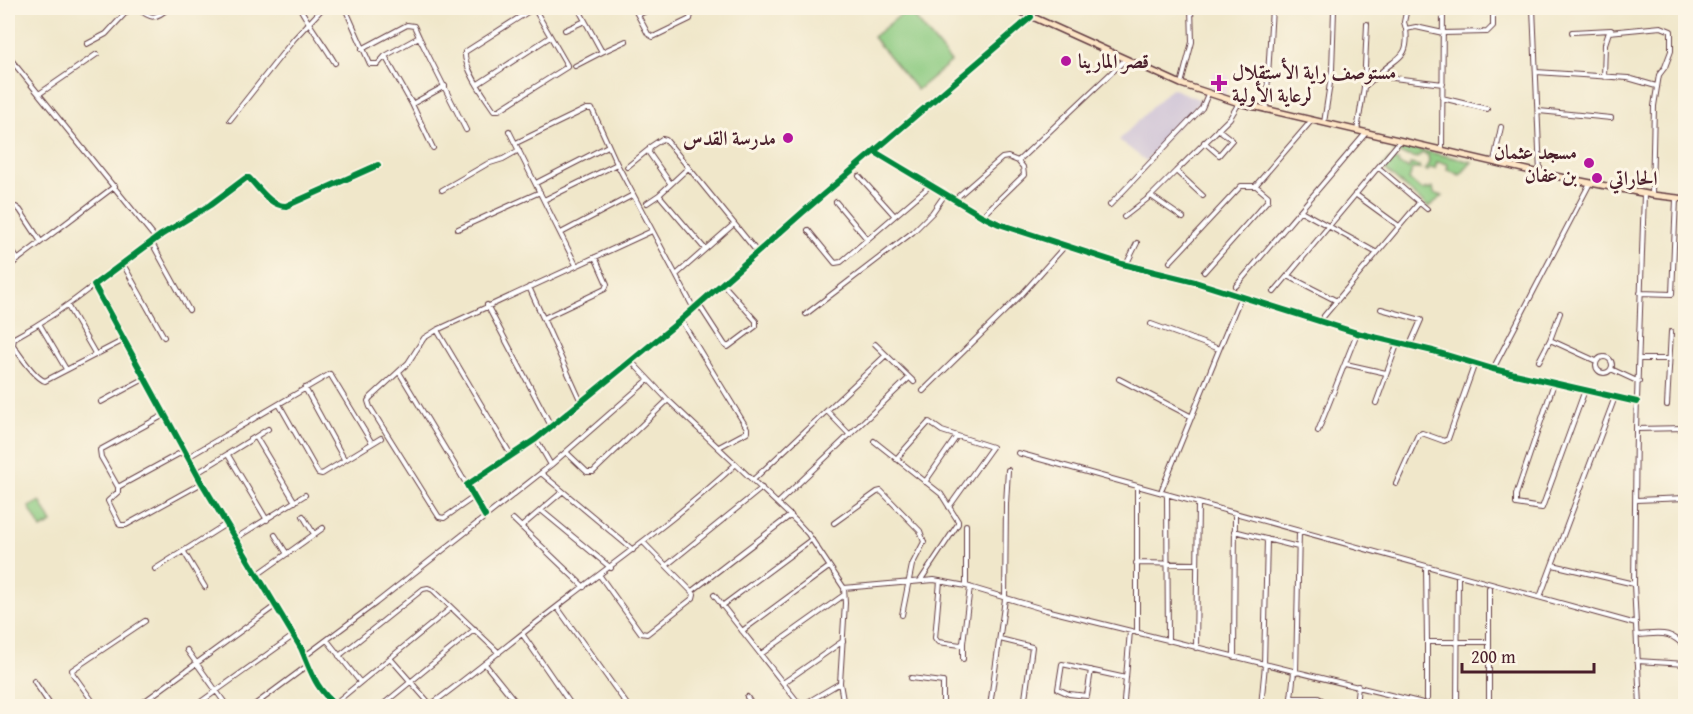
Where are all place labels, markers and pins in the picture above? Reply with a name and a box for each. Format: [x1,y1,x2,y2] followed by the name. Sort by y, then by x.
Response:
[1078,46,1149,75] place label: قصر المارينا
[1059,54,1073,68] marker: قصر المارينا
[1232,57,1396,109] place label: مستوصف راية الأستقلال لرعاية الأولية
[1210,74,1228,92] marker: مستوصف راية الأستقلال لرعاية الأولية
[683,123,776,152] place label: مدرسة القدس
[781,131,795,145] marker: مدرسة القدس
[1494,137,1577,189] place label: مسجد عثمان بن عفان
[1582,156,1596,170] marker: مسجد عثمان بن عفان
[1608,163,1658,194] place label: الحاراتي
[1590,171,1604,185] marker: الحاراتي

